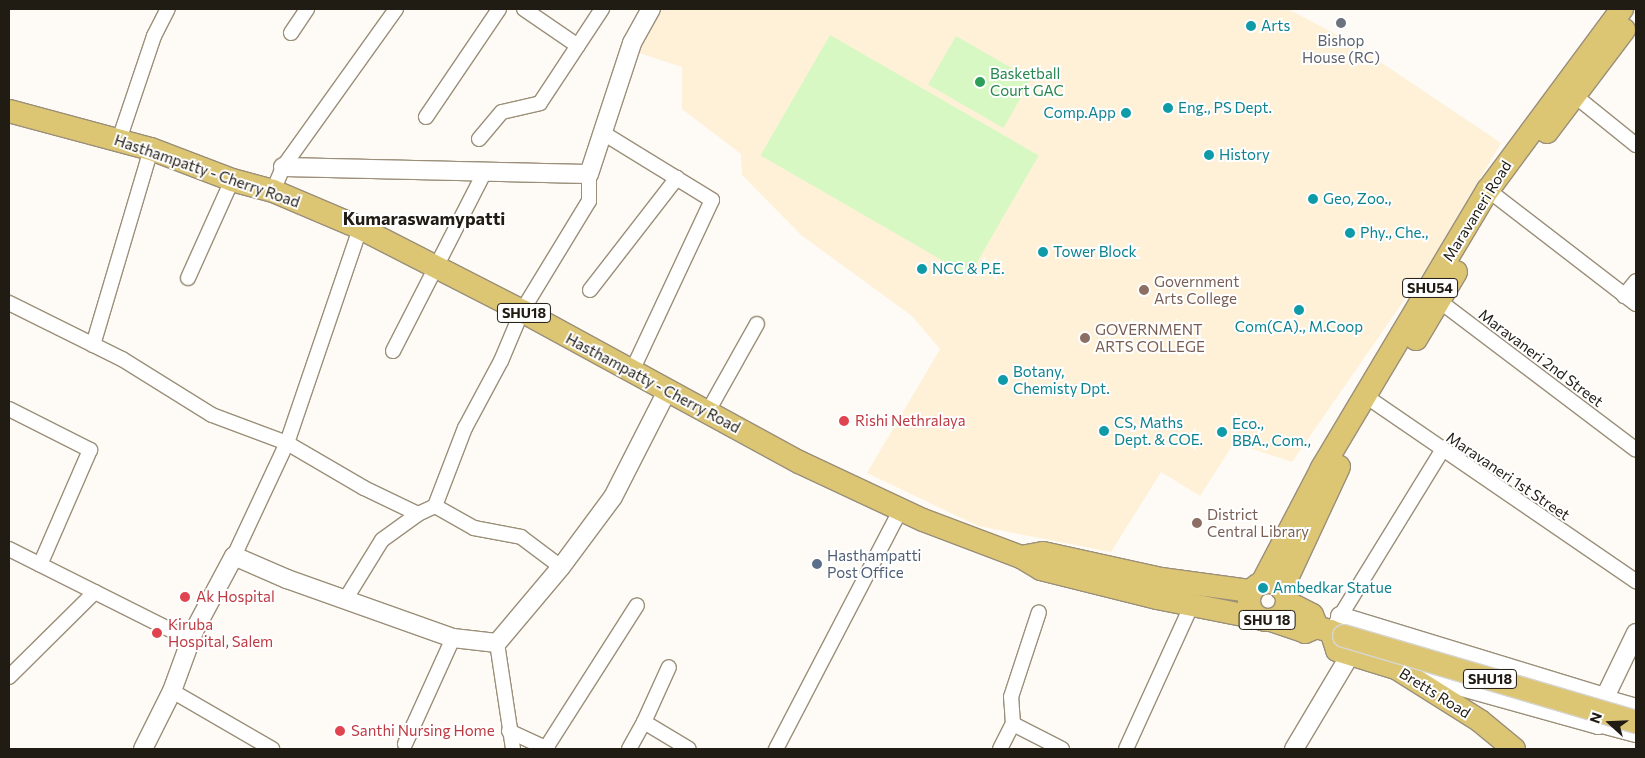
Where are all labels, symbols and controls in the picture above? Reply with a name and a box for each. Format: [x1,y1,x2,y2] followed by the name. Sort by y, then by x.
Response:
[1261,17,1290,35] place label: Arts
[1335,17,1347,29] marker: Bishop House (RC)
[1245,20,1257,32] marker: Arts
[1302,31,1380,66] place label: Bishop House (RC)
[990,64,1064,99] place label: Basketball Court GAC
[974,76,986,88] marker: Basketball Court GAC
[1178,99,1272,117] place label: Eng., PS Dept.
[1162,102,1174,114] marker: Eng., PS Dept.
[1044,104,1116,122] place label: Comp.App
[1120,107,1132,119] marker: Comp.App
[112,131,302,211] street label: Hasthampatty - Cherry Road
[1219,146,1270,164] place label: History
[1203,149,1215,161] marker: History
[1439,157,1515,265] street label: Maravaneri Road
[1323,190,1391,208] place label: Geo, Zoo.,
[1307,193,1319,205] marker: Geo, Zoo.,
[343,207,505,229] district label: Kumaraswamypatti
[1360,224,1428,242] place label: Phy., Che.,
[1344,227,1356,239] marker: Phy., Che.,
[1053,243,1137,261] place label: Tower Block
[1037,246,1049,258] marker: Tower Block
[932,260,1004,278] place label: NCC & P.E.
[916,263,928,275] marker: NCC & P.E.
[1154,272,1239,307] place label: Government Arts College
[1401,276,1459,300] road number: SHU54
[1138,284,1150,296] marker: Government Arts College
[496,302,552,324] road number: SHU18
[1293,304,1305,316] marker: Com(CA)., M.Coop
[1475,305,1607,411] street label: Maravaneri 2nd Street
[1235,318,1363,336] place label: Com(CA)., M.Coop
[1095,320,1205,355] place label: GOVERNMENT ARTS COLLEGE
[563,329,743,437] street label: Hasthampatty - Cherry Road
[1079,332,1091,344] marker: GOVERNMENT ARTS COLLEGE
[1013,362,1110,397] place label: Botany, Chemisty Dpt.
[997,374,1009,386] marker: Botany, Chemisty Dpt.
[855,412,966,430] place label: Rishi Nethralaya
[1114,413,1203,448] place label: CS, Maths Dept. & COE.
[837,414,851,428] marker: Rishi Nethralaya
[1232,414,1311,449] place label: Eco., BBA., Com.,
[1098,425,1110,437] marker: CS, Maths Dept. & COE.
[1216,426,1228,438] marker: Eco., BBA., Com.,
[1443,428,1573,524] street label: Maravaneri 1st Street
[1207,505,1309,540] place label: District Central Library
[1191,517,1203,529] marker: District Central Library
[827,546,921,581] place label: Hasthampatti Post Office
[811,558,823,570] marker: Hasthampatti Post Office
[1273,579,1392,597] place label: Ambedkar Statue
[1257,582,1269,594] marker: Ambedkar Statue
[196,588,275,606] place label: Ak Hospital
[178,590,192,604] marker: Ak Hospital
[1238,608,1296,632] road number: SHU 18
[168,615,273,650] place label: Kiruba Hospital, Salem
[150,626,164,640] marker: Kiruba Hospital, Salem
[1396,664,1474,722] street label: Bretts Road
[1462,668,1518,691] road number: SHU18
[1585,698,1635,748] north arrow
[1586,710,1605,726] text: N
[351,722,495,740] place label: Santhi Nursing Home
[333,724,347,738] marker: Santhi Nursing Home

